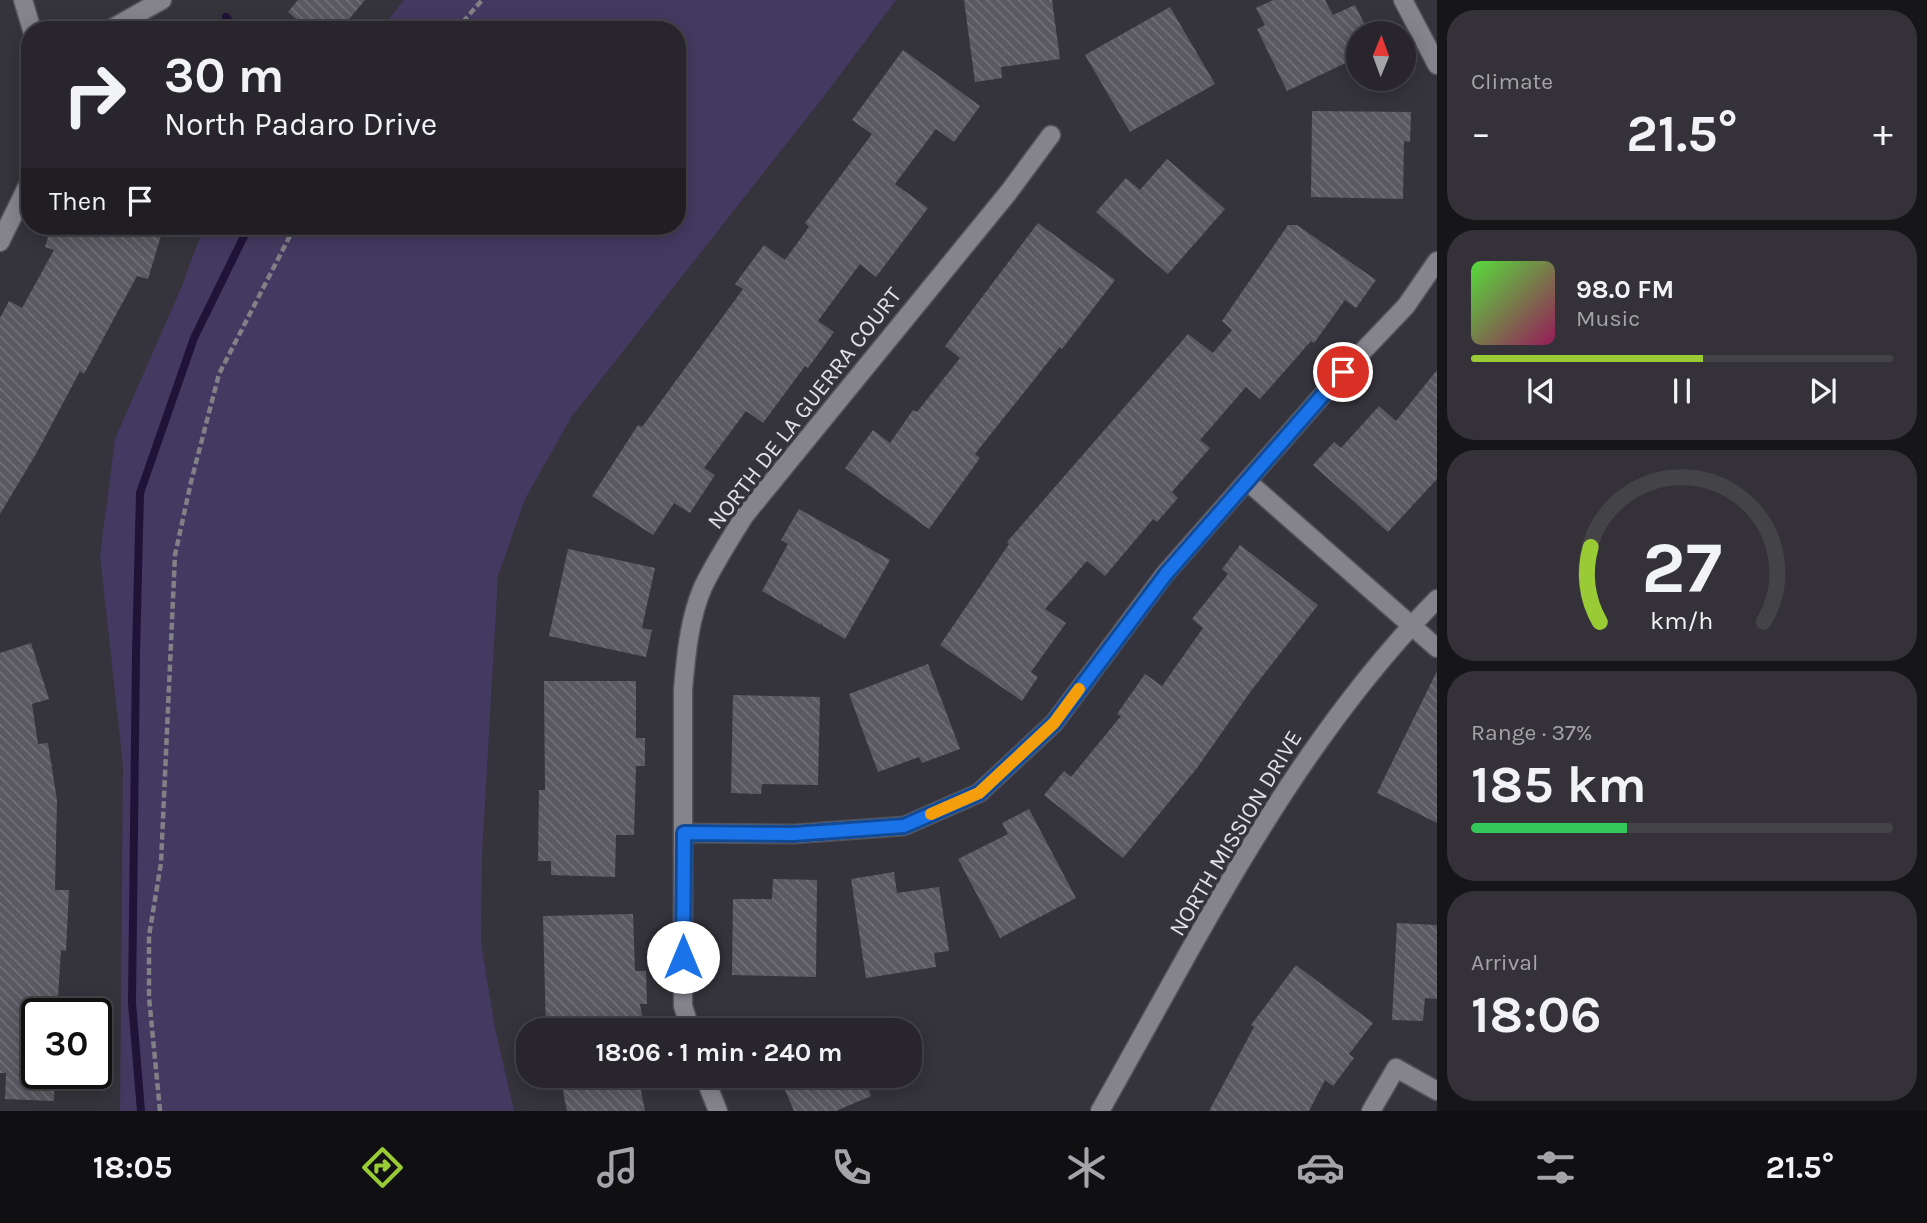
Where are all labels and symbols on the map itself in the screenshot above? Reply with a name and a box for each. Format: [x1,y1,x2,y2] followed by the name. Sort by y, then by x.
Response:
[1346,21,1416,91] north arrow
[702,282,907,535] street label: NORTH DE LA GUERRA COURT
[1313,342,1373,402] pin
[1163,726,1307,941] street label: NORTH MISSION DRIVE
[646,920,720,994] position arrow
[21,998,112,1089] speed limit sign: 30

